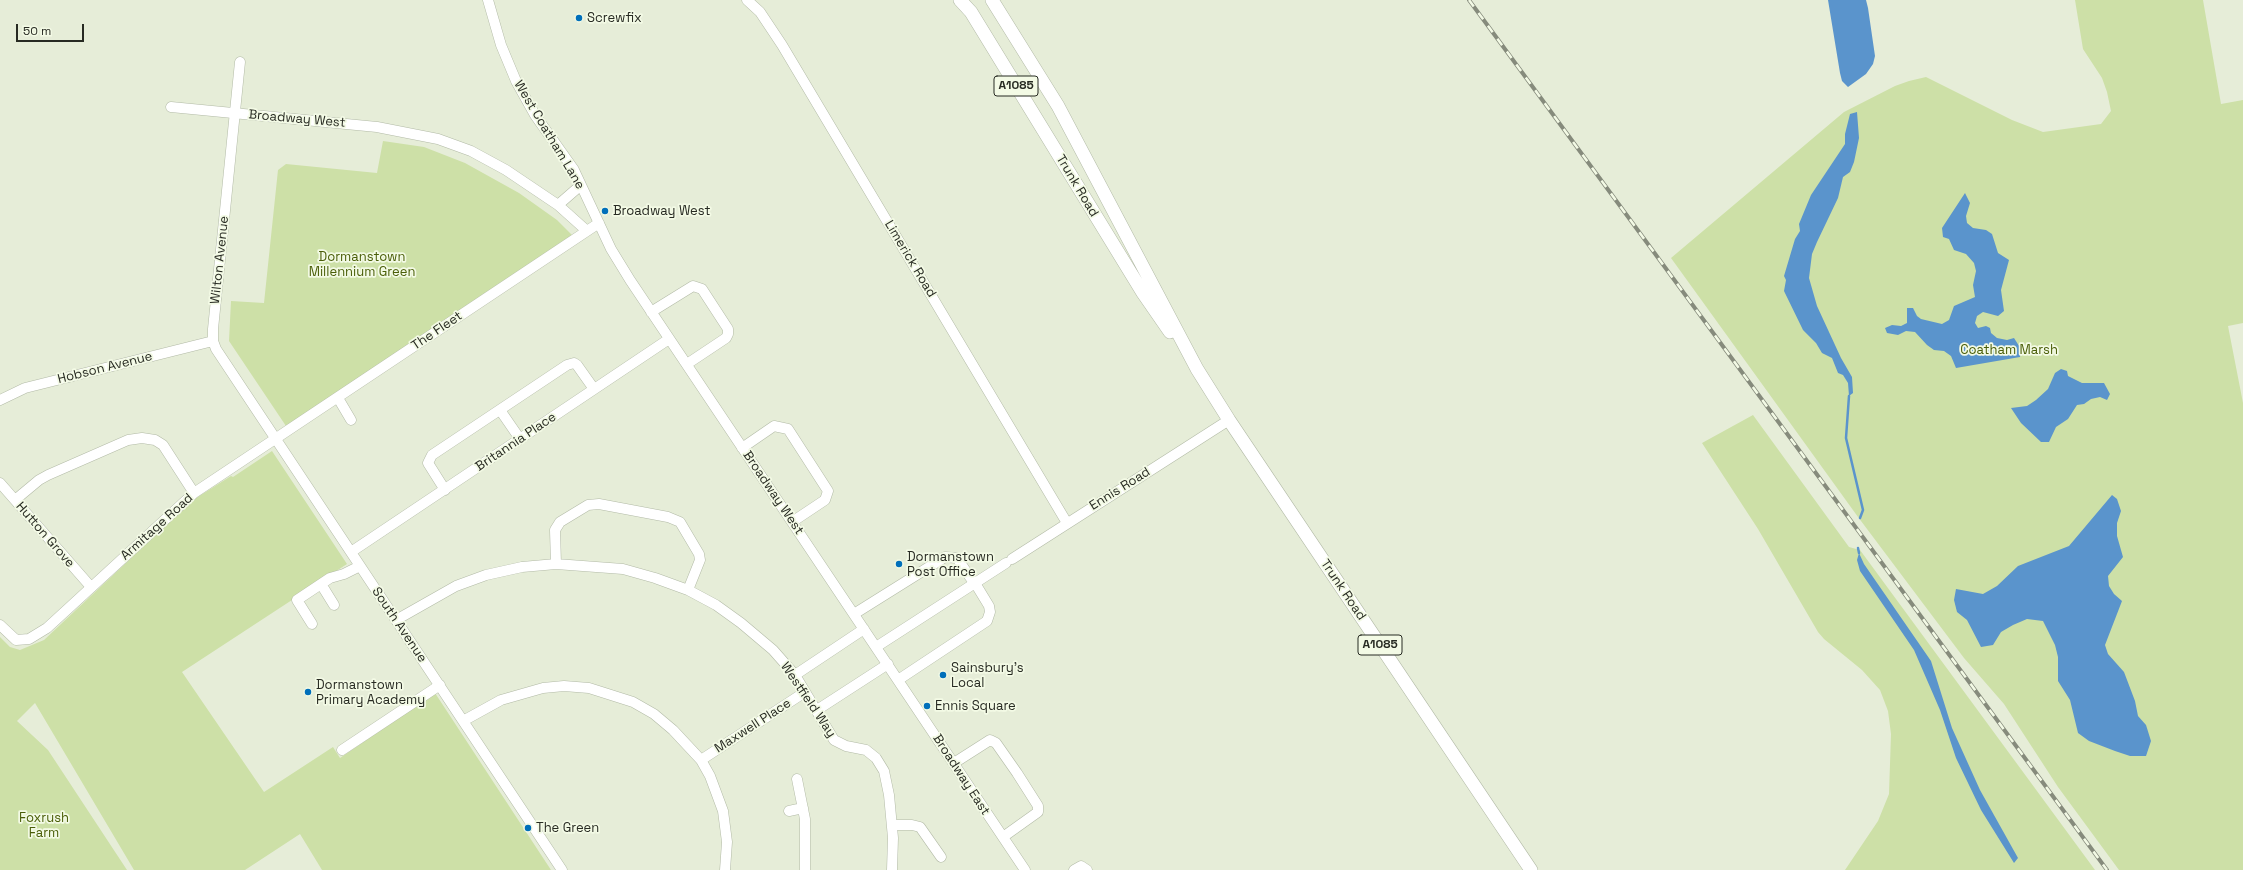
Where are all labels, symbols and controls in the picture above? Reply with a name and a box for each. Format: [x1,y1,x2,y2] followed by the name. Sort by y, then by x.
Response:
[587,10,642,26] place label: Screwfix
[574,13,584,23] marker: Screwfix
[18,16,86,42] scale bar
[23,23,51,39] text: 50 m
[994,76,1038,96] road number: A1085
[510,78,588,192] street label: West Coatham Lane
[248,107,346,131] street label: Broadway West
[1052,152,1102,220] street label: Trunk Road
[613,203,710,219] place label: Broadway West
[600,206,610,216] marker: Broadway West
[208,215,232,305] street label: Wilton Avenue
[881,218,939,300] street label: Limerick Road
[309,249,415,280] park label: Dormanstown Millennium Green
[409,308,465,354] street label: The Fleet
[1960,342,2058,358] park label: Coatham Marsh
[56,349,154,387] street label: Hobson Avenue
[473,409,559,475] street label: Britannia Place
[739,448,807,538] street label: Broadway West
[1087,464,1153,514] street label: Ennis Road
[118,490,196,564] street label: Armitage Road
[12,499,78,571] street label: Hutton Grove
[907,549,994,580] place label: Dormanstown Post Office
[1317,557,1369,623] street label: Trunk Road
[894,559,904,569] marker: Dormanstown Post Office
[368,585,430,665] street label: South Avenue
[1358,635,1402,655] road number: A1085
[777,659,839,741] street label: Westfield Way
[951,660,1024,691] place label: Sainsbury's Local
[938,670,948,680] marker: Sainsbury's Local
[316,677,425,708] place label: Dormanstown Primary Academy
[303,687,313,697] marker: Dormanstown Primary Academy
[712,696,794,756] street label: Maxwell Place
[935,698,1016,714] place label: Ennis Square
[922,701,932,711] marker: Ennis Square
[929,732,993,818] street label: Broadway East
[19,810,69,841] park label: Foxrush Farm
[536,820,599,836] place label: The Green
[523,823,533,833] marker: The Green

